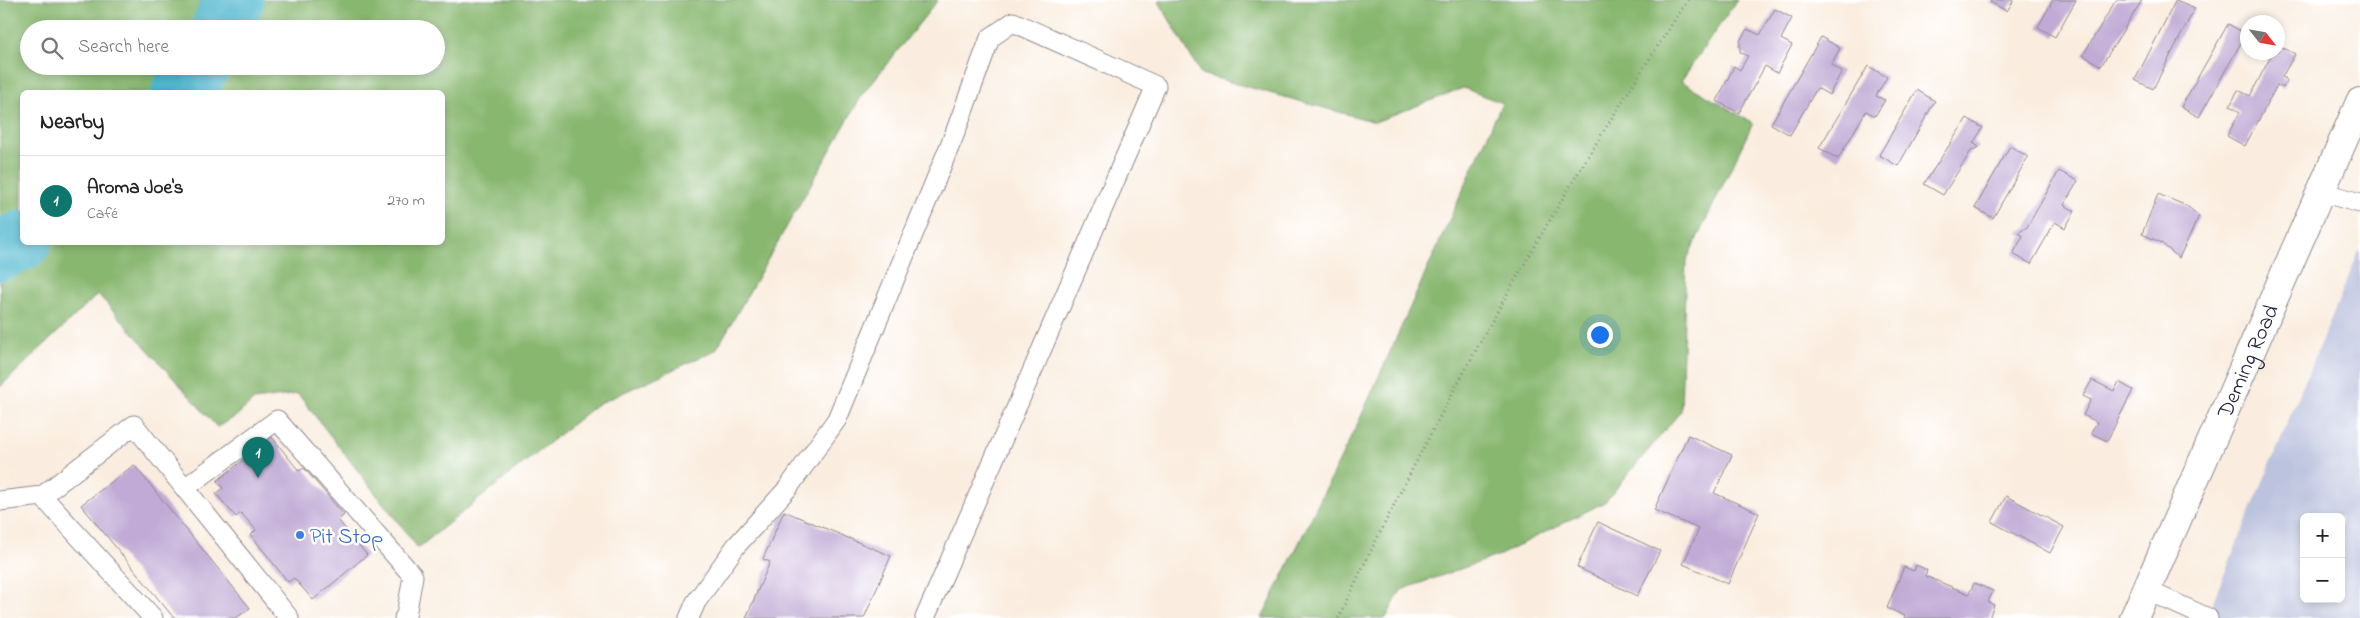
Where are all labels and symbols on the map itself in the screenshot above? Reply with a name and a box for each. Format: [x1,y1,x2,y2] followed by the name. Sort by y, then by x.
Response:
[2240,15,2285,60] north arrow
[2210,300,2288,425] street label: Deming Road
[1587,322,1613,348] your location
[242,437,274,478] pin: 1
[310,522,383,554] place label: Pit Stop
[294,529,306,541] marker: Pit Stop

